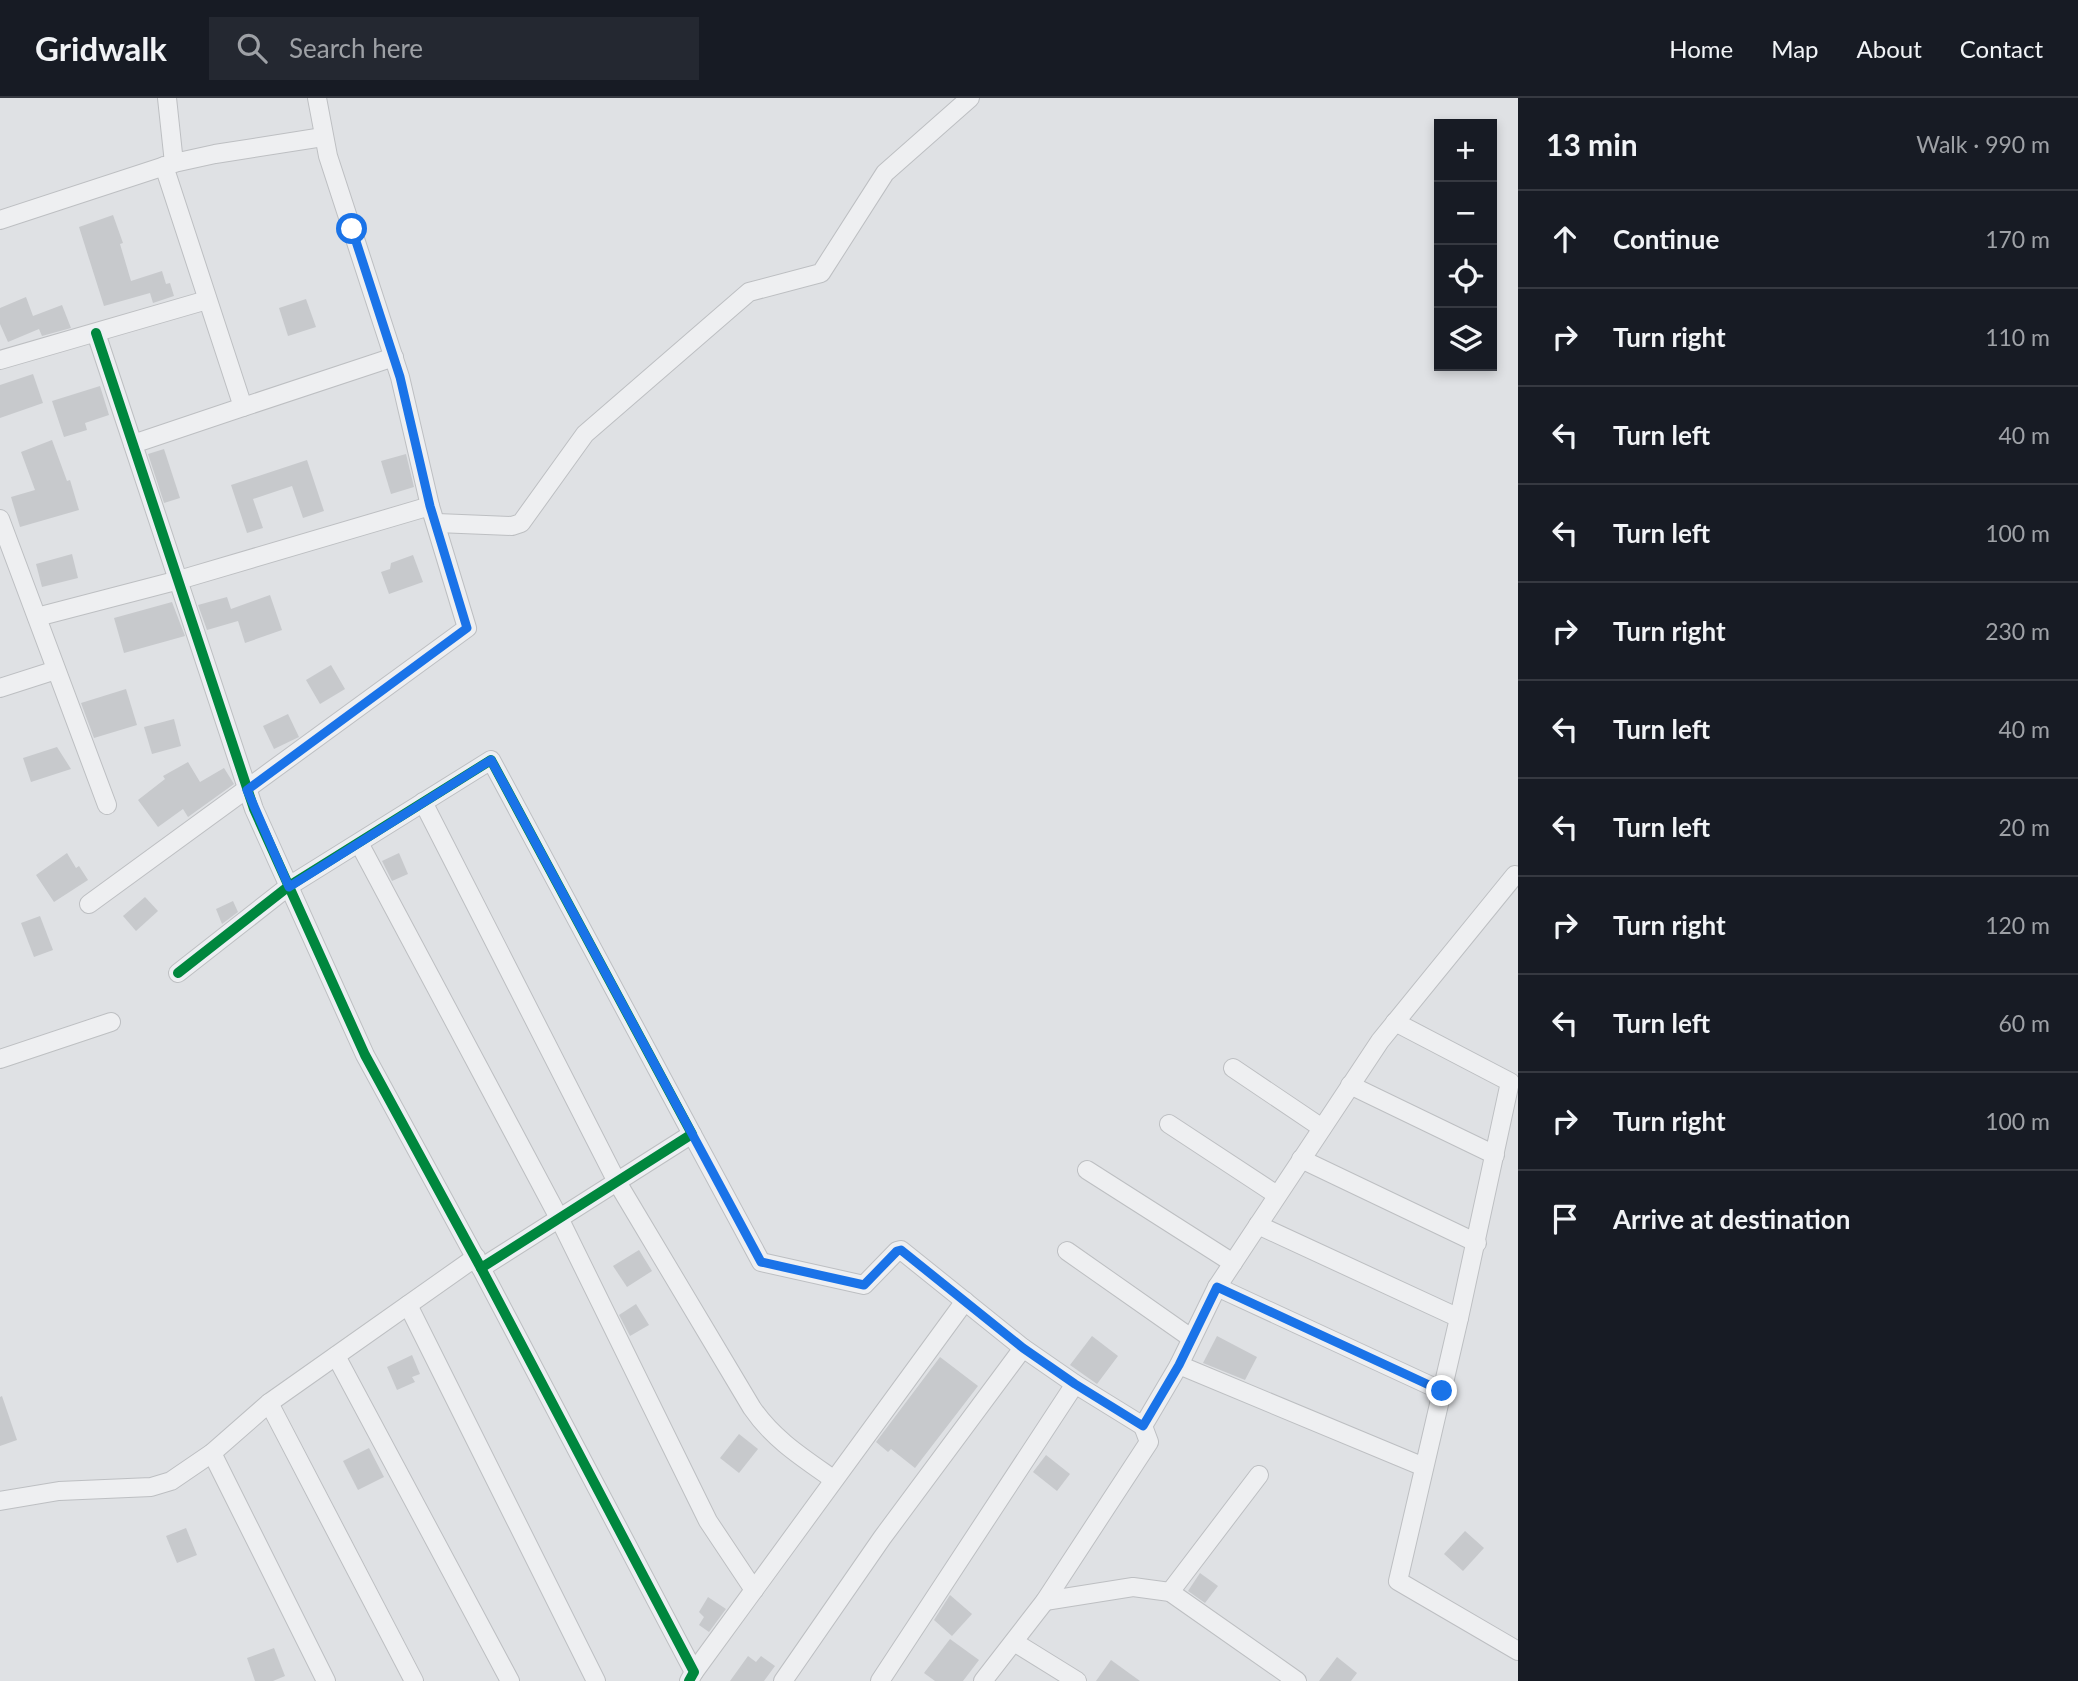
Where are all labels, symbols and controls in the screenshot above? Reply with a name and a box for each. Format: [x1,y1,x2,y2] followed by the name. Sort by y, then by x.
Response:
[209,17,699,80] search box
[35,28,167,68] text: Gridwalk
[233,29,271,67] icon: search
[289,32,423,64] text: Search here
[1669,34,1733,63] text: Home
[1771,34,1819,63] text: Map
[1857,34,1922,63] text: About
[1960,34,2043,63] text: Contact
[1434,119,1497,371] map controls
[1434,119,1497,182] button: +
[1546,126,1638,162] text: 13 min
[1916,130,2050,158] text: Walk · 990 m
[1434,182,1497,245] button: −
[336,213,367,244] route start
[1546,220,1584,258] icon: ahead
[1613,223,1719,255] text: Continue
[1985,225,2050,253] text: 170 m
[1434,245,1497,308] button: locate
[1434,308,1497,371] button: layers
[1546,318,1584,356] icon: right
[1613,321,1726,353] text: Turn right
[1985,323,2050,351] text: 110 m
[1546,416,1584,454] icon: left
[1613,419,1710,451] text: Turn left
[1999,421,2050,449] text: 40 m
[1546,514,1584,552] icon: left
[1613,517,1710,549] text: Turn left
[1985,519,2050,547] text: 100 m
[1546,612,1584,650] icon: right
[1613,615,1726,647] text: Turn right
[1985,617,2050,645] text: 230 m
[1546,710,1584,748] icon: left
[1613,713,1710,745] text: Turn left
[1999,715,2050,743] text: 40 m
[1546,808,1584,846] icon: left
[1613,811,1710,843] text: Turn left
[1999,813,2050,841] text: 20 m
[1546,906,1584,944] icon: right
[1613,909,1726,941] text: Turn right
[1985,911,2050,939] text: 120 m
[1546,1004,1584,1042] icon: left
[1613,1007,1710,1039] text: Turn left
[1999,1009,2050,1037] text: 60 m
[1546,1102,1584,1140] icon: right
[1613,1105,1726,1137] text: Turn right
[1985,1107,2050,1135] text: 100 m
[1546,1200,1584,1238] icon: arrive
[1613,1203,1850,1235] text: Arrive at destination
[1426,1375,1457,1406] route end

